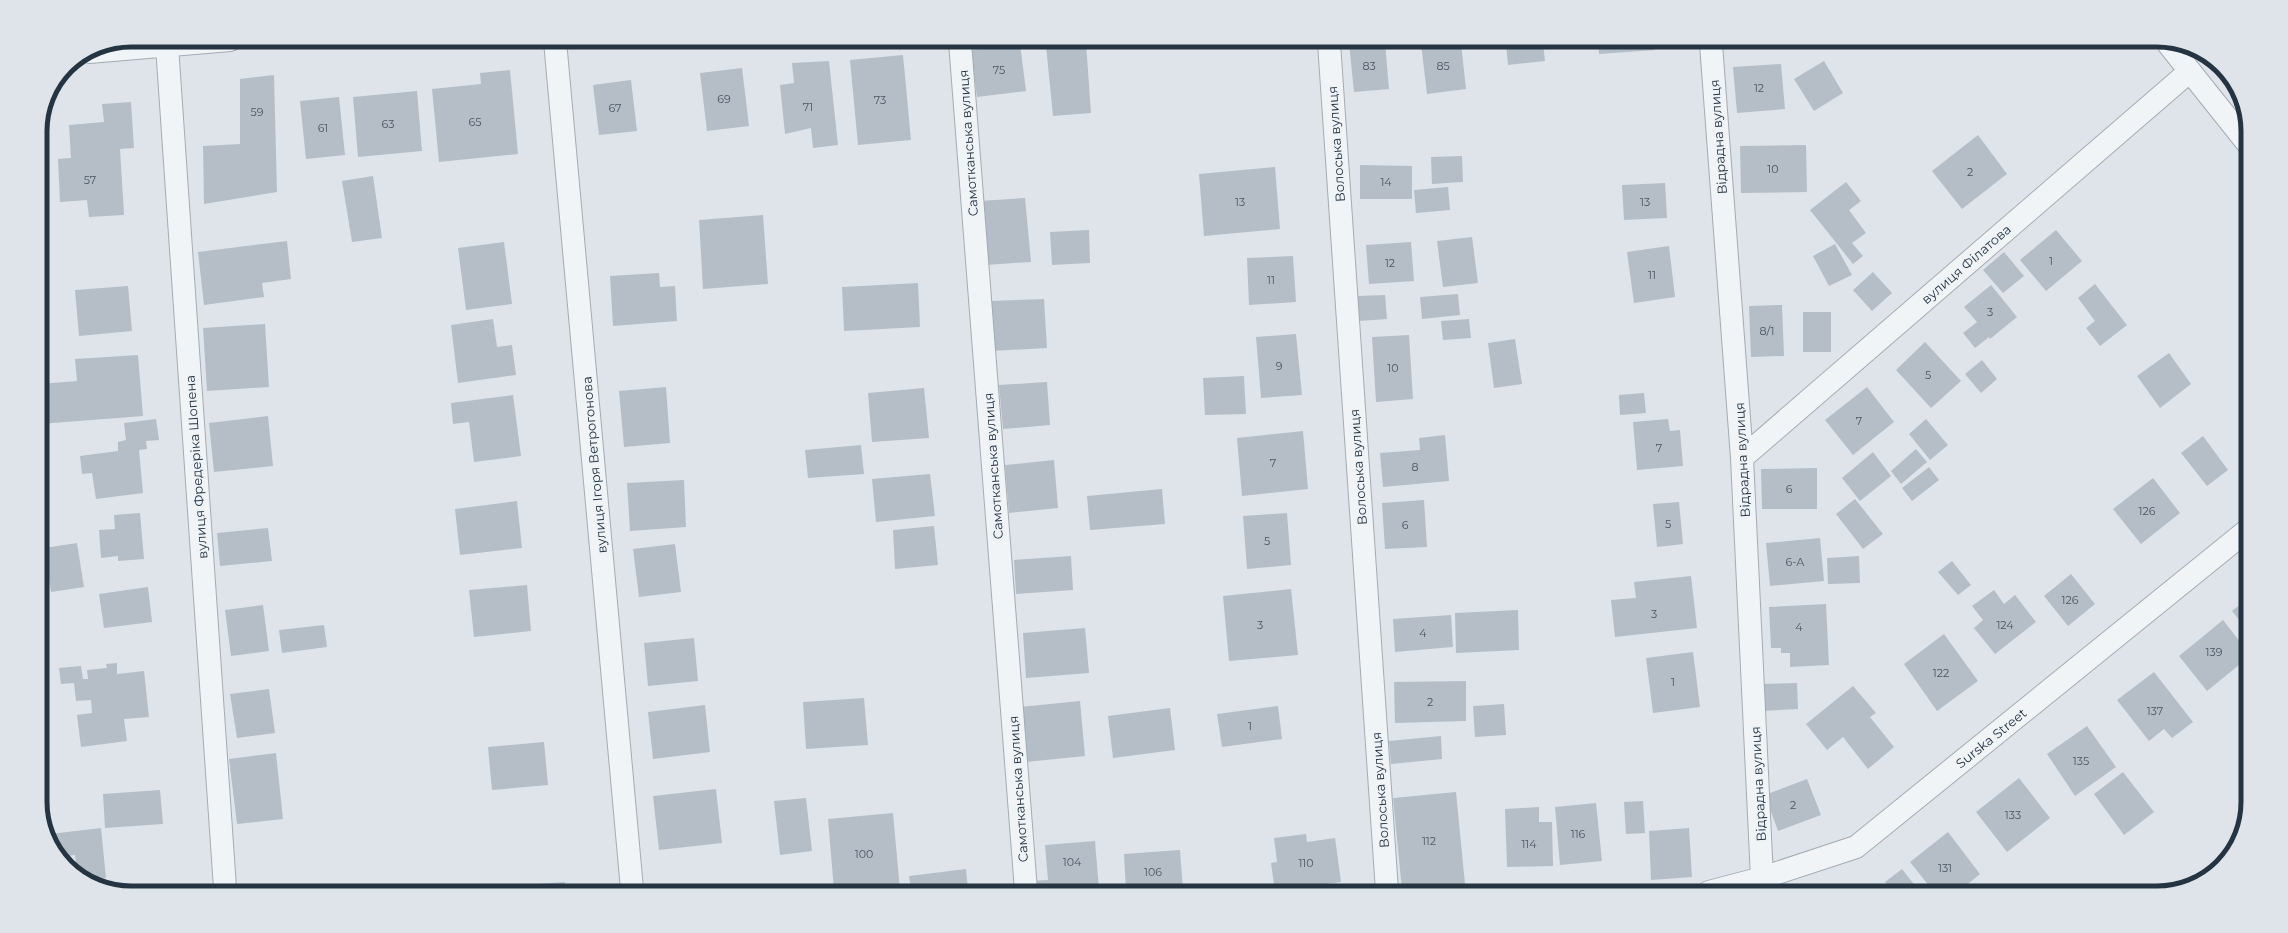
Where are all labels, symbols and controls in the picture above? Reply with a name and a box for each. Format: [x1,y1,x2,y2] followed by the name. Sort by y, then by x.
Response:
[1362,59,1376,73] house number: 83
[1436,59,1450,73] house number: 85
[993,63,1005,77] house number: 75
[955,69,981,217] street label: Самотканська вулиця
[1706,79,1730,195] street label: Відрадна вулиця
[1754,81,1764,95] house number: 12
[1324,85,1348,203] street label: Волоська вулиця
[717,92,731,106] house number: 69
[874,93,886,107] house number: 73
[803,100,813,114] house number: 71
[608,101,622,115] house number: 67
[251,105,264,119] house number: 59
[469,115,481,129] house number: 65
[382,117,394,131] house number: 63
[318,121,328,135] house number: 61
[1767,162,1779,176] house number: 10
[1967,165,1973,179] house number: 2
[84,173,96,187] house number: 57
[1380,175,1392,189] house number: 14
[1235,195,1245,209] house number: 13
[1640,195,1650,209] house number: 13
[1918,221,2014,307] street label: вулиця Філатова
[2049,254,2053,268] house number: 1
[1385,256,1395,270] house number: 12
[1648,268,1656,282] house number: 11
[1267,273,1275,287] house number: 11
[1987,305,1993,319] house number: 3
[1759,324,1775,338] house number: 8/1
[1276,359,1283,373] house number: 9
[1387,361,1399,375] house number: 10
[1925,368,1931,382] house number: 5
[182,375,210,559] street label: вулиця Фредеріка Шопена
[578,376,610,554] street label: вулиця Ігоря Ветрогонова
[980,392,1006,540] street label: Самотканська вулиця
[1731,402,1753,518] street label: Відрадна вулиця
[1346,408,1370,526] street label: Волоська вулиця
[1856,414,1862,428] house number: 7
[1656,441,1662,455] house number: 7
[1270,456,1276,470] house number: 7
[1411,460,1419,474] house number: 8
[1786,482,1793,496] house number: 6
[2139,504,2156,518] house number: 126
[1665,517,1671,531] house number: 5
[1402,518,1409,532] house number: 6
[1264,534,1270,548] house number: 5
[1786,555,1805,569] house number: 6-А
[2062,593,2079,607] house number: 126
[1651,607,1657,621] house number: 3
[1257,618,1263,632] house number: 3
[1996,618,2014,632] house number: 124
[1795,620,1803,634] house number: 4
[1419,626,1427,640] house number: 4
[2206,645,2223,659] house number: 139
[1933,666,1949,680] house number: 122
[1671,675,1675,689] house number: 1
[1427,695,1433,709] house number: 2
[2147,704,2163,718] house number: 137
[1952,705,2030,771] street label: Surska Street
[1005,715,1031,863] street label: Самотканська вулиця
[1248,719,1252,733] house number: 1
[1747,726,1769,842] street label: Відрадна вулиця
[1368,731,1392,849] street label: Волоська вулиця
[2073,754,2089,768] house number: 135
[1790,798,1796,812] house number: 2
[2005,808,2021,822] house number: 133
[1571,827,1586,841] house number: 116
[1422,834,1436,848] house number: 112
[1521,837,1537,851] house number: 114
[855,847,873,861] house number: 100
[1063,855,1082,869] house number: 104
[1298,856,1314,870] house number: 110
[1938,861,1952,875] house number: 131
[1144,865,1162,879] house number: 106

